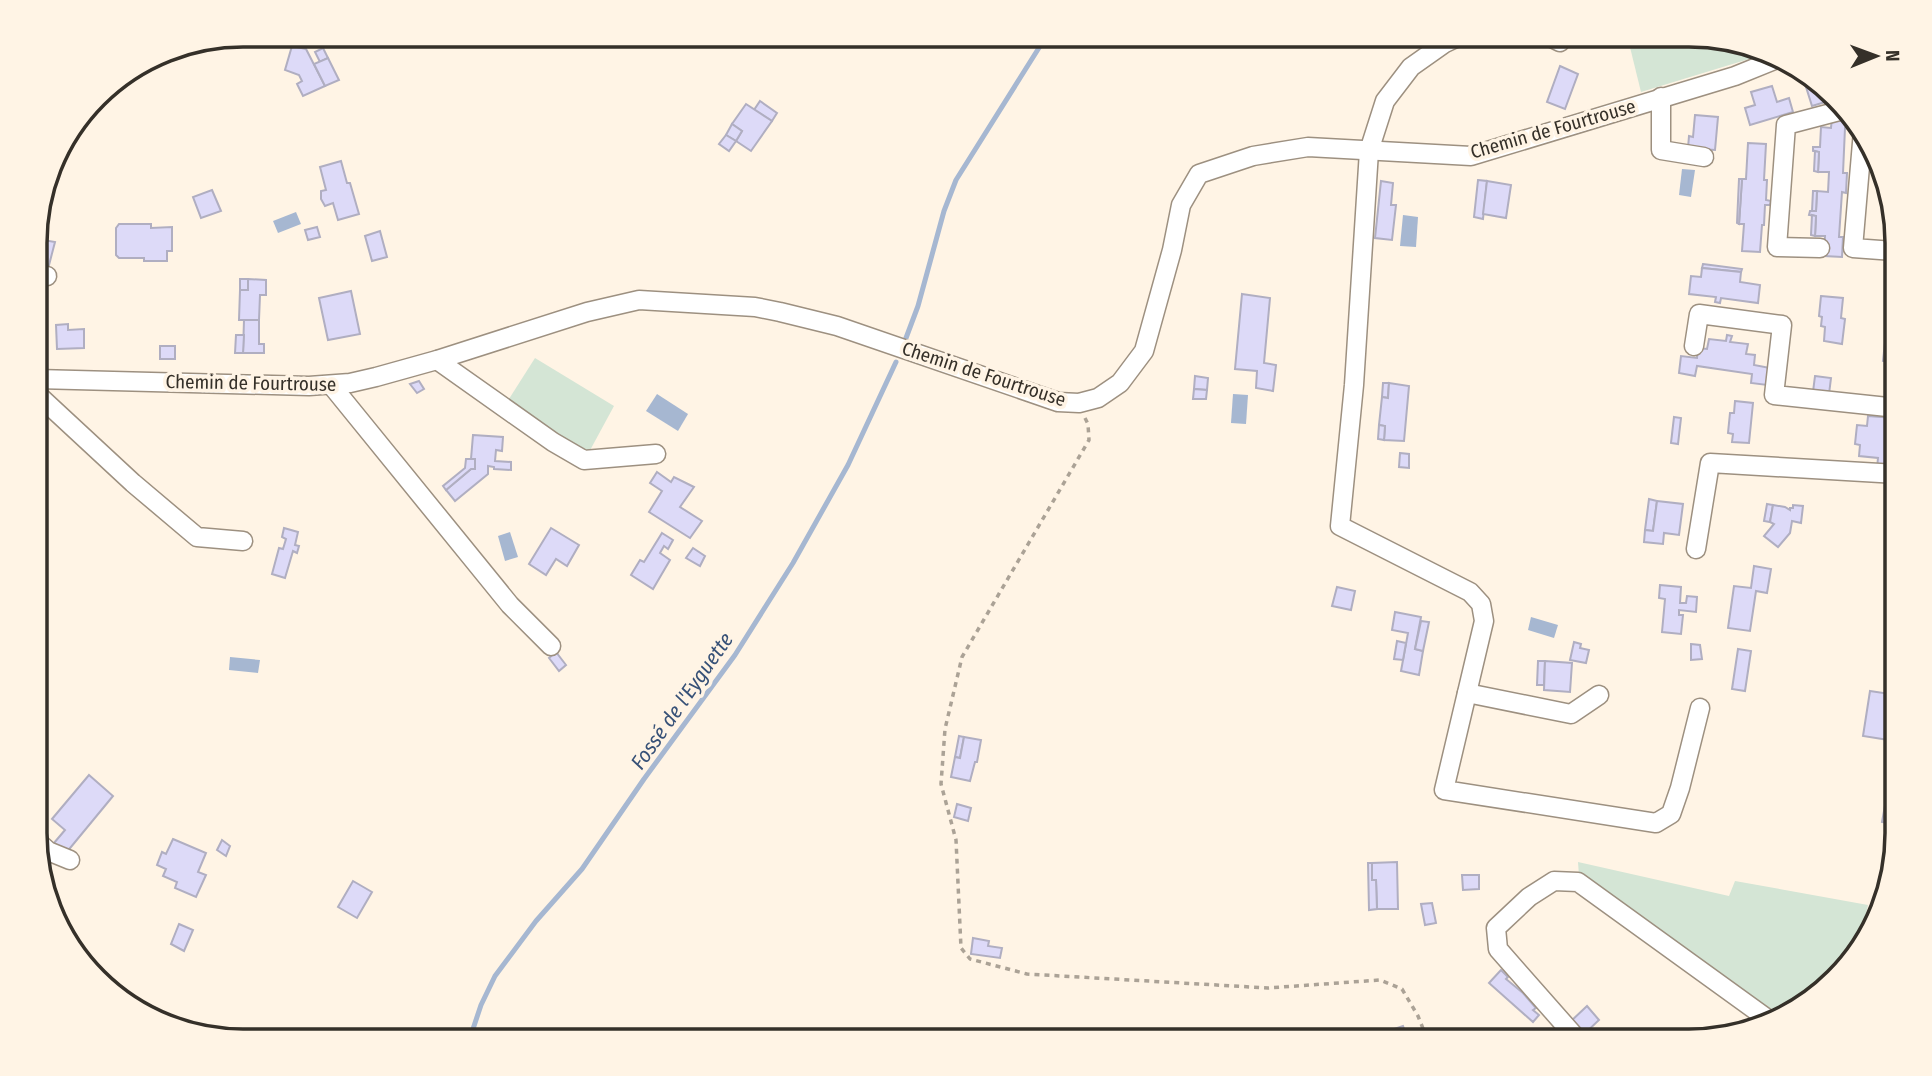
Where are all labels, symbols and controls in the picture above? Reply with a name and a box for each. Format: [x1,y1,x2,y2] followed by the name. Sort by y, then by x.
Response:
[1841,21,1911,91] north arrow
[1881,50,1904,62] text: N
[1468,94,1638,164] street label: Chemin de Fourtrouse
[899,337,1069,411] street label: Chemin de Fourtrouse
[165,370,337,396] street label: Chemin de Fourtrouse
[625,628,739,774] water label: Fossé de l'Eyguette

